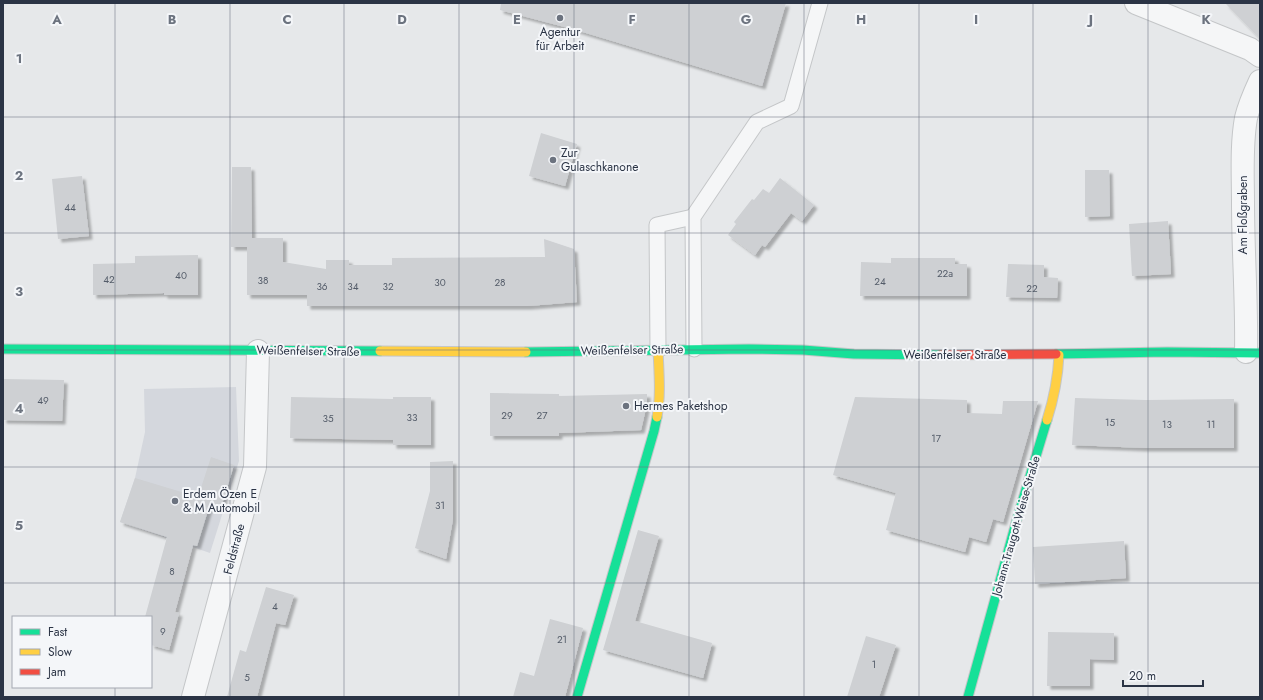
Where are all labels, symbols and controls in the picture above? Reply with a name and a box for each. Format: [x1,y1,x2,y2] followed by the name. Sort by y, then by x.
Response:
[51,10,62,29] text: A
[168,10,177,29] text: B
[282,10,292,29] text: C
[397,10,407,29] text: D
[513,10,521,29] text: E
[628,10,636,29] text: F
[741,10,752,29] text: G
[856,10,866,29] text: H
[974,10,978,29] text: I
[1086,10,1093,29] text: J
[1201,10,1211,29] text: K
[555,13,565,23] marker: Agentur für Arbeit
[536,23,584,55] place label: Agentur für Arbeit
[16,49,22,68] text: 1
[561,144,638,176] place label: Zur Gulaschkanone
[548,155,558,165] marker: Zur Gulaschkanone
[15,166,23,185] text: 2
[1234,175,1252,255] street label: Am Floßgraben
[64,200,76,215] house number: 44
[937,266,953,281] house number: 22a
[175,268,187,283] house number: 40
[103,272,115,287] house number: 42
[258,273,268,288] house number: 38
[874,274,886,289] house number: 24
[434,275,446,290] house number: 30
[494,275,506,290] house number: 28
[316,279,328,294] house number: 36
[347,279,359,294] house number: 34
[382,279,394,294] house number: 32
[1026,281,1038,296] house number: 22
[15,282,23,301] text: 3
[580,340,684,360] street label: Weißenfelser Straße
[256,341,360,361] street label: Weißenfelser Straße
[904,346,1006,364] street label: Weißenfelser Straße
[37,393,49,408] house number: 49
[634,397,728,415] place label: Hermes Paketshop
[14,399,24,418] text: 4
[621,401,631,411] marker: Hermes Paketshop
[501,408,513,423] house number: 29
[537,408,548,423] house number: 27
[407,410,418,425] house number: 33
[322,411,334,426] house number: 35
[1105,415,1115,430] house number: 15
[1162,417,1173,432] house number: 13
[1207,417,1216,432] house number: 11
[931,431,942,446] house number: 17
[987,454,1045,600] street label: Johann-Traugott-Weise-Straße
[183,485,260,517] place label: Erdem Özen E & M Automobil
[170,496,180,506] marker: Erdem Özen E & M Automobil
[435,498,445,513] house number: 31
[15,516,23,535] text: 5
[219,522,249,576] street label: Feldstraße
[169,564,175,579] house number: 8
[272,599,278,614] house number: 4
[12,616,152,688] legend
[48,623,67,641] text: Fast
[160,624,166,639] house number: 9
[557,632,567,647] house number: 21
[48,643,73,661] text: Slow
[872,657,876,672] house number: 1
[1123,662,1203,688] scale bar
[46,663,66,681] text: Jam
[1129,667,1156,685] text: 20 m
[244,670,250,685] house number: 5

